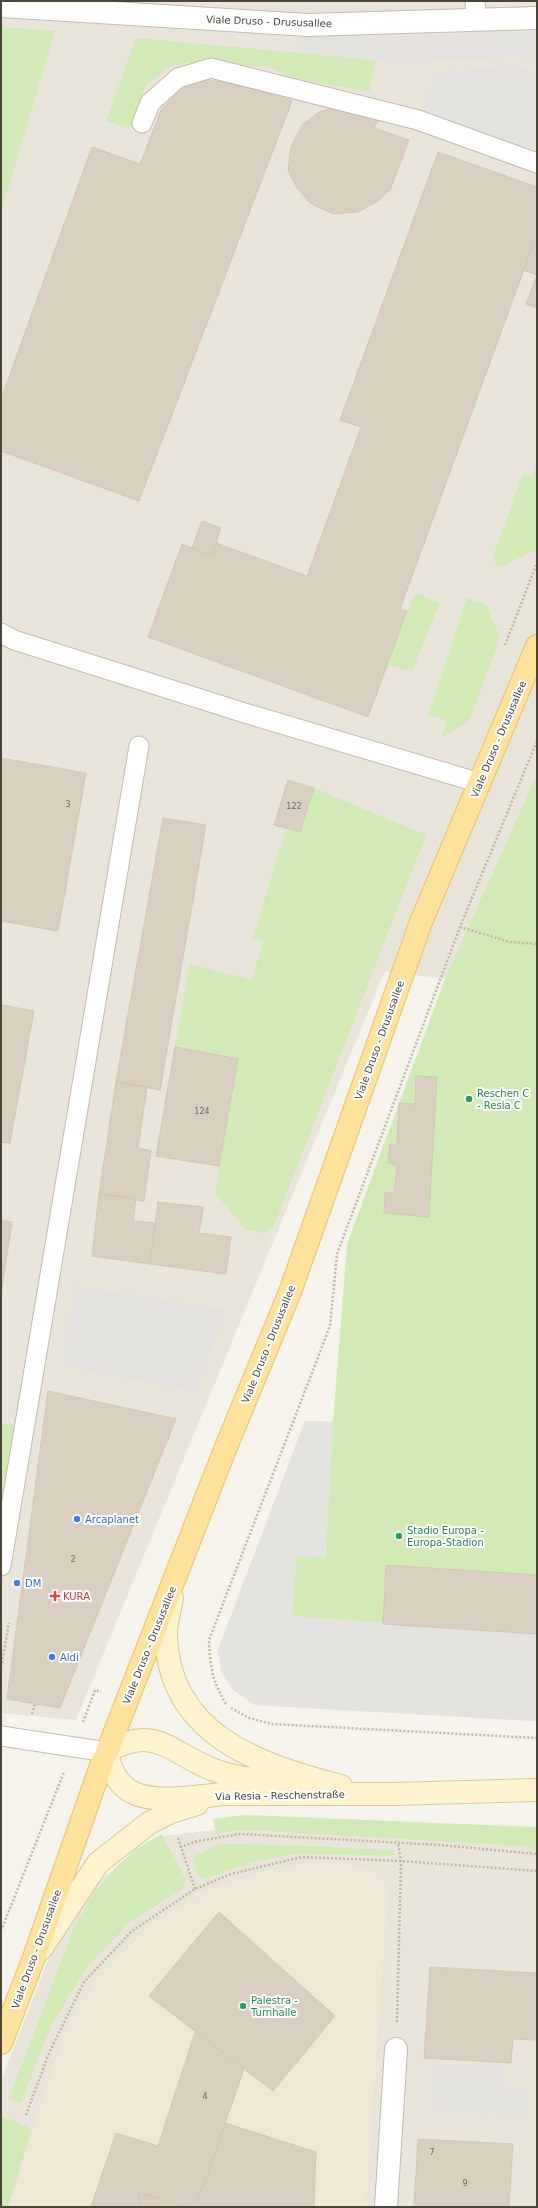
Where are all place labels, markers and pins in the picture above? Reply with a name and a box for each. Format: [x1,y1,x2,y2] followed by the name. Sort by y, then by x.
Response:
[477,1088,529,1111] place label: Reschen C - Resia C
[464,1094,474,1104] marker: Reschen C - Resia C
[72,1514,82,1524] marker: Arcaplanet
[85,1514,139,1525] place label: Arcaplanet
[407,1525,484,1548] place label: Stadio Europa - Europa-Stadion
[394,1531,404,1541] marker: Stadio Europa - Europa-Stadion
[12,1578,22,1588] marker: DM
[25,1578,41,1589] place label: DM
[50,1591,60,1601] marker: KURA
[63,1591,90,1602] place label: KURA
[47,1652,57,1662] marker: Aldi
[60,1652,79,1663] place label: Aldi
[250,1995,298,2018] place label: Palestra - Turnhalle
[238,2001,248,2011] marker: Palestra - Turnhalle

